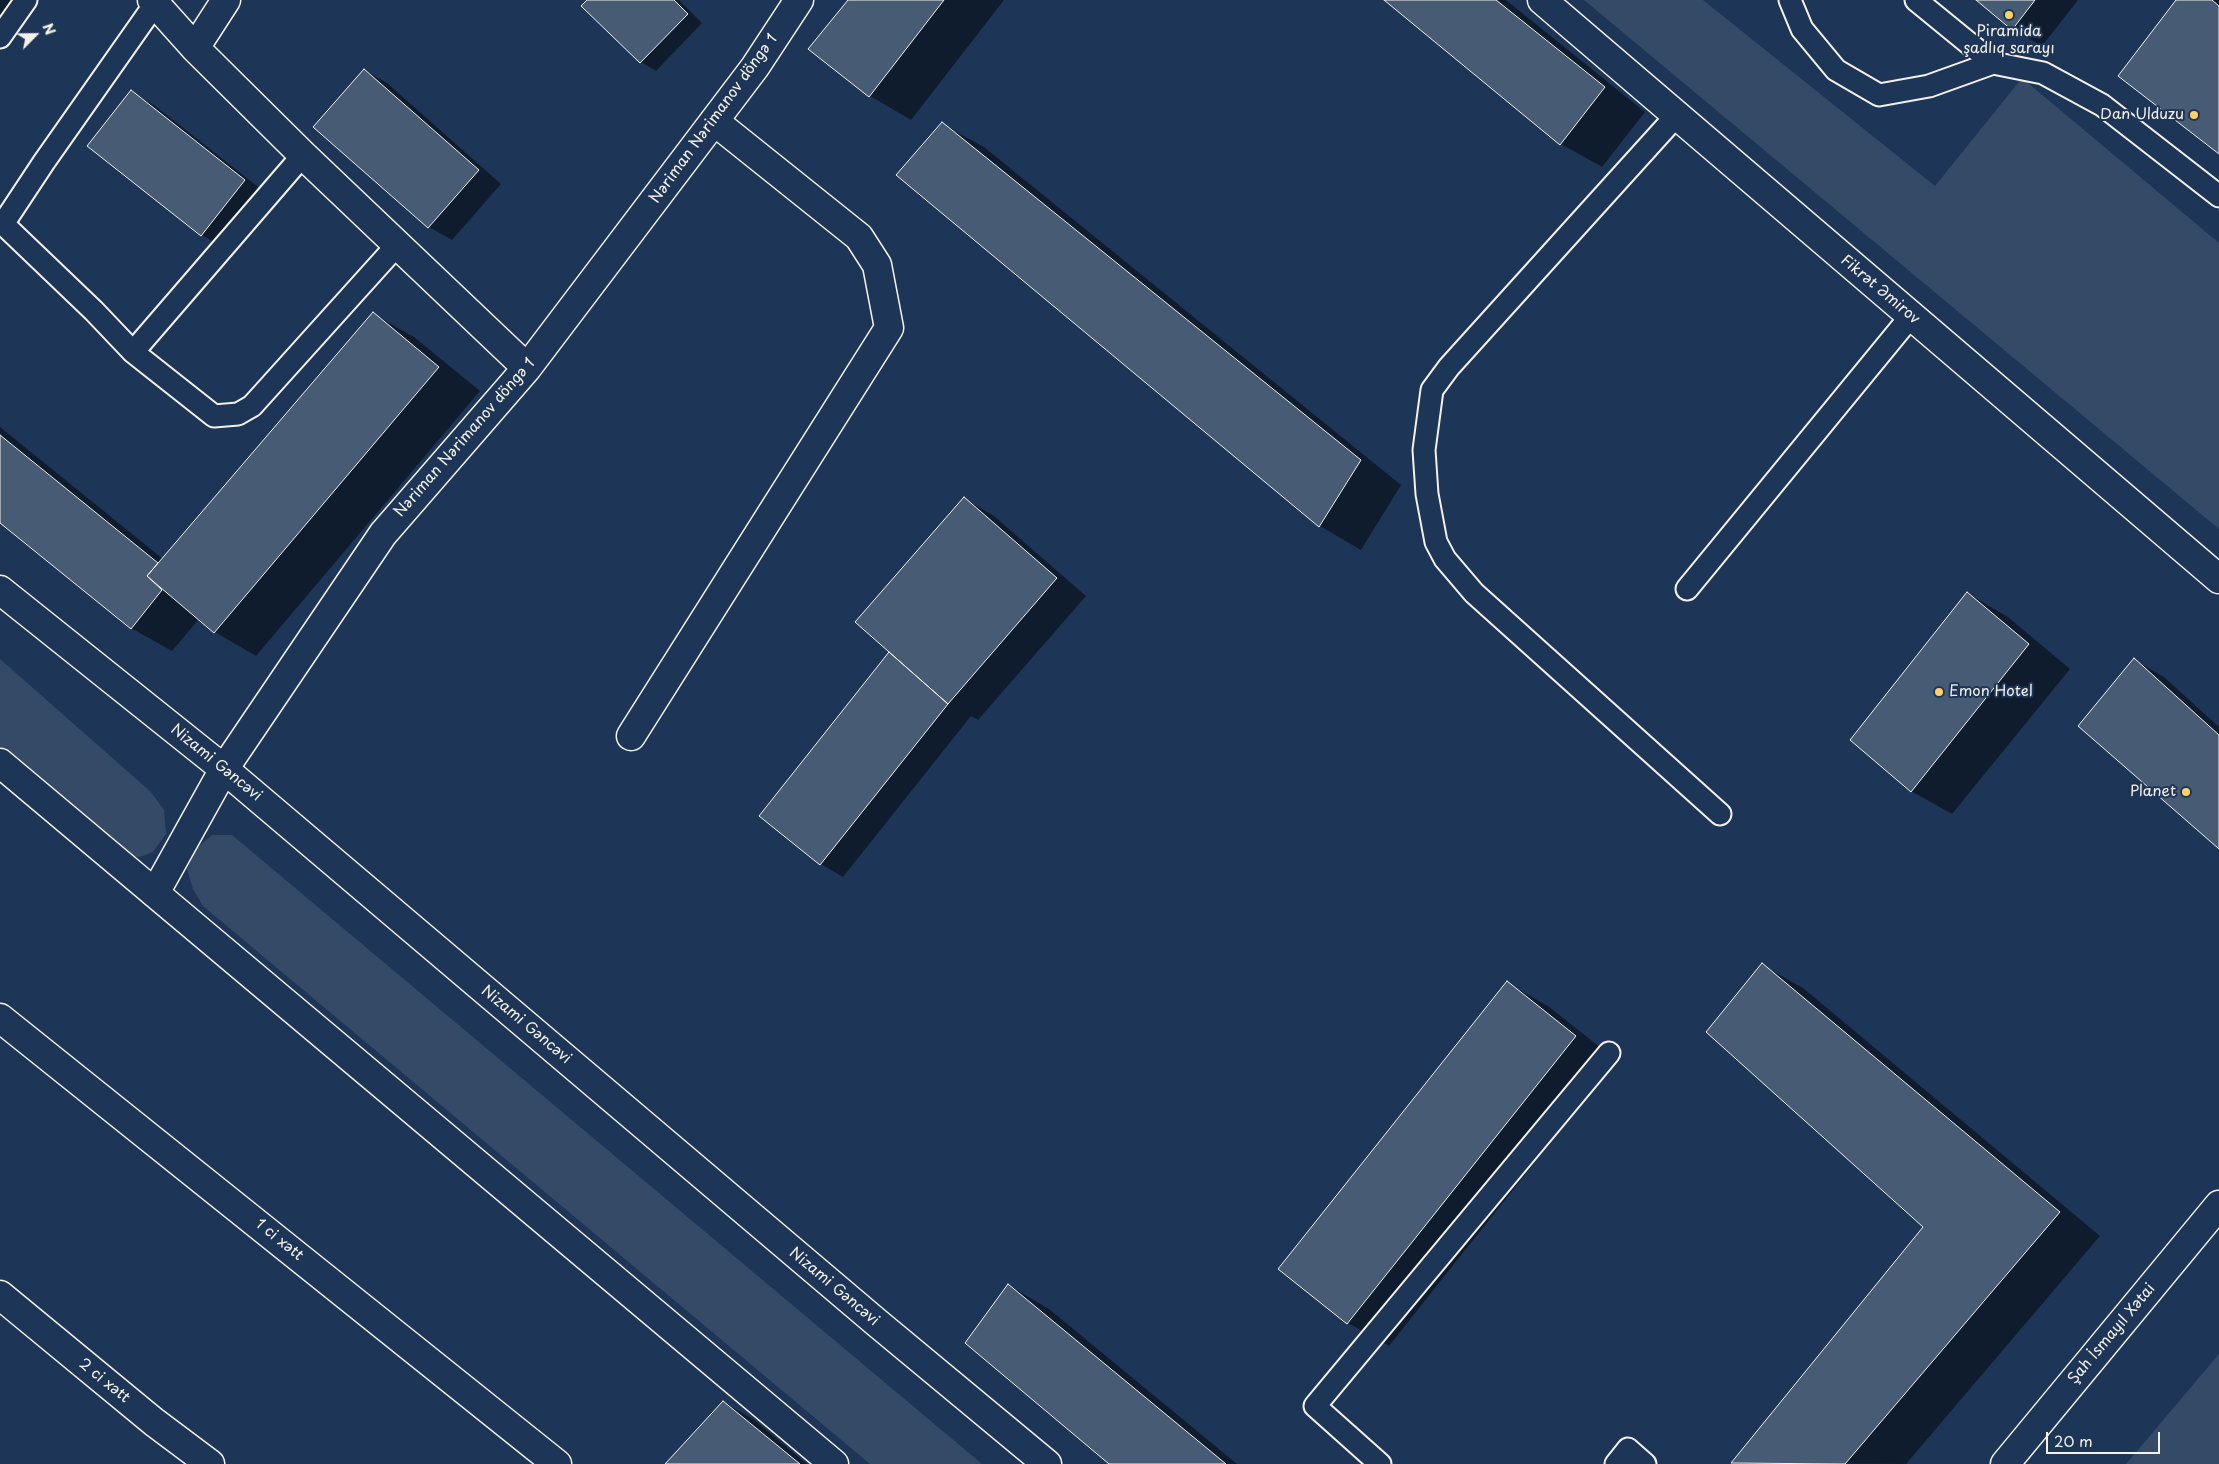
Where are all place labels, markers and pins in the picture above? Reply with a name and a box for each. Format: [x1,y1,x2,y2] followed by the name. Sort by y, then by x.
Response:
[2003,9,2015,21] marker: Piramida şadlıq sarayı
[1963,23,2055,58] place label: Piramida şadlıq sarayı
[2100,106,2184,124] place label: Dan Ulduzu
[2188,109,2200,121] marker: Dan Ulduzu
[1949,683,2033,701] place label: Emon Hotel
[1933,686,1945,698] marker: Emon Hotel
[2130,783,2176,801] place label: Planet
[2180,786,2192,798] marker: Planet

